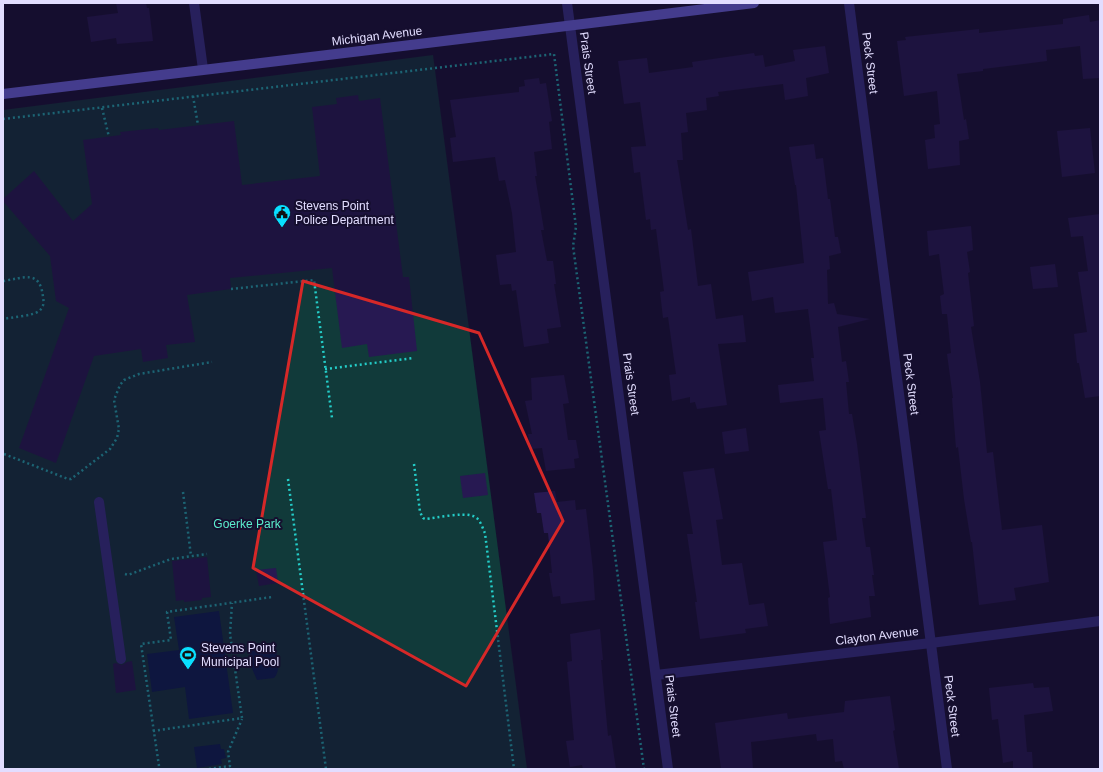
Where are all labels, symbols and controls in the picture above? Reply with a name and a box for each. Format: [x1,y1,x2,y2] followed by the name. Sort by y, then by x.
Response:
[331,23,423,49] street label: Michigan Avenue
[577,31,599,96] street label: Prais Street
[859,31,881,95] street label: Peck Street
[295,199,394,227] place label: Stevens Point Police Department
[272,203,292,228] public building icon: Stevens Point Police Department
[620,352,642,417] street label: Prais Street
[900,352,922,416] street label: Peck Street
[213,517,282,531] park label: Goerke Park
[835,624,920,648] street label: Clayton Avenue
[201,641,279,669] place label: Stevens Point Municipal Pool
[178,645,198,670] sports icon: Stevens Point Municipal Pool
[662,674,684,739] street label: Prais Street
[941,674,963,738] street label: Peck Street

